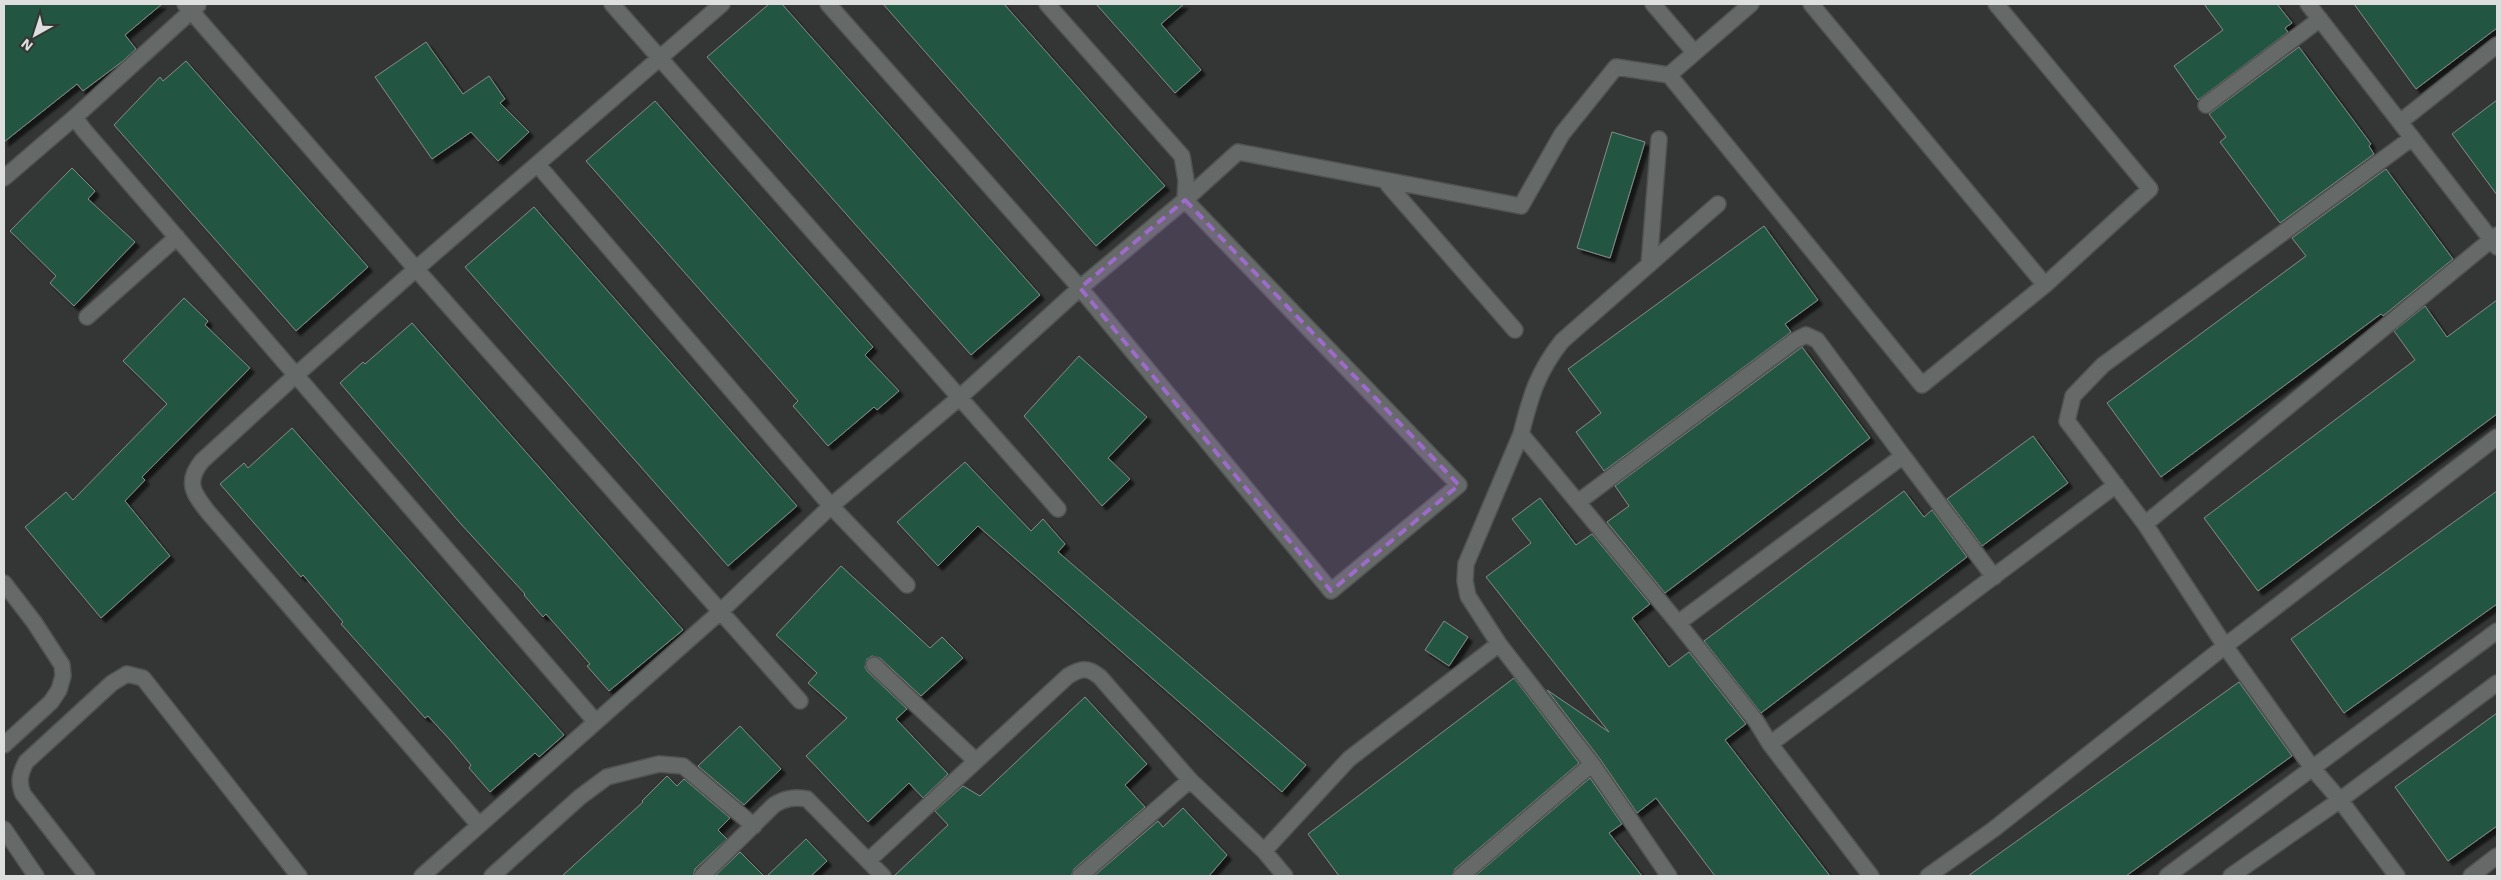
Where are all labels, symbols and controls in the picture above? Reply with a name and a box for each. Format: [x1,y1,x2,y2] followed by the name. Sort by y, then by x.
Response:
[10,10,60,60] north arrow
[18,36,36,55] text: N

